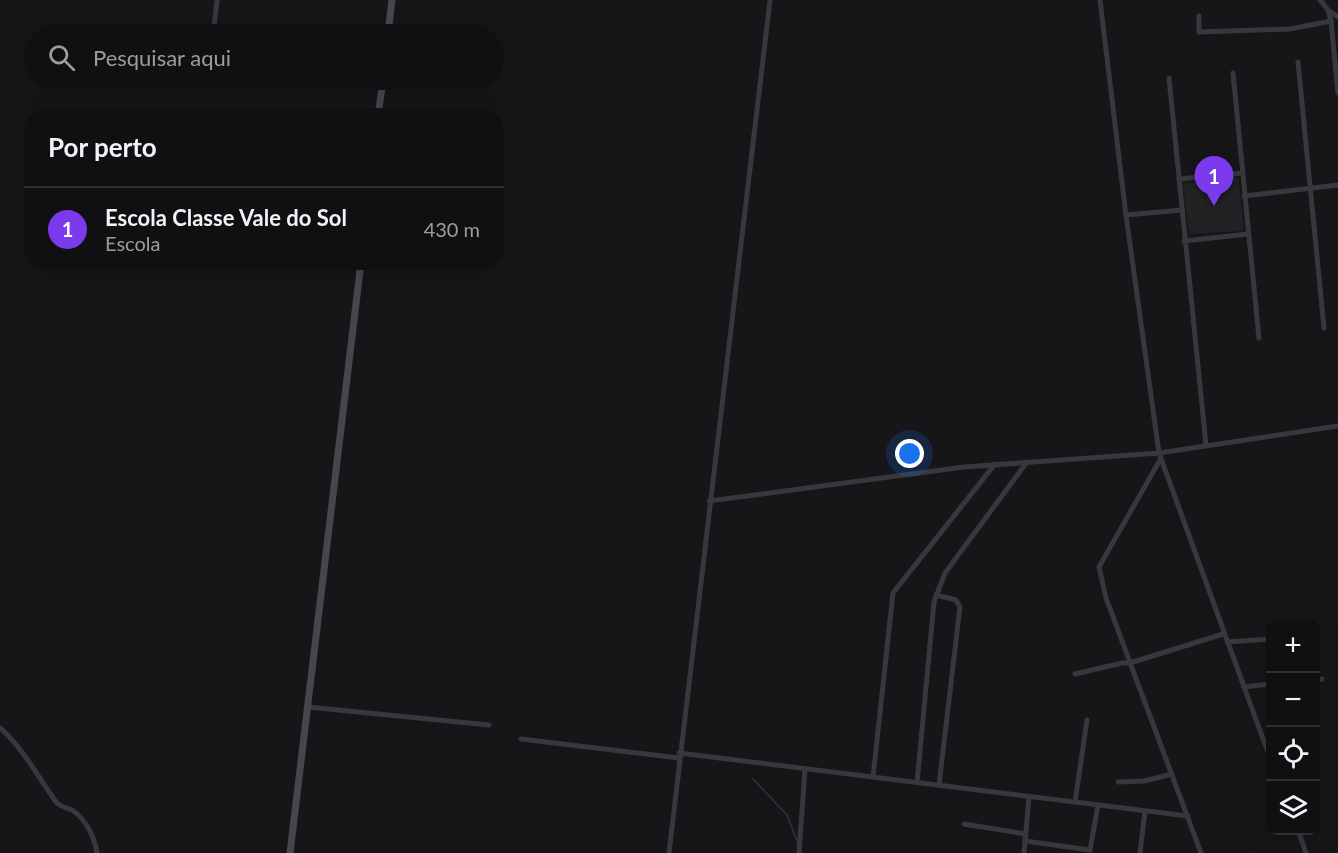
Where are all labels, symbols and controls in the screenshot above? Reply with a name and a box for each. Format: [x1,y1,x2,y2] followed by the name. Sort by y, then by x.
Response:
[24,24,504,90] search box
[45,41,78,74] icon: search
[93,44,231,71] text: Pesquisar aqui
[48,131,157,163] text: Por perto
[1194,156,1234,206] pin: 1
[105,204,347,231] text: Escola Classe Vale do Sol
[62,217,73,241] text: 1
[424,217,480,241] text: 430 m
[105,231,160,255] text: Escola
[895,439,924,468] your location
[1266,619,1320,835] map controls
[1266,619,1320,673] button: +
[1266,673,1320,727] button: −
[1266,727,1320,781] button: locate
[1266,781,1320,835] button: layers

